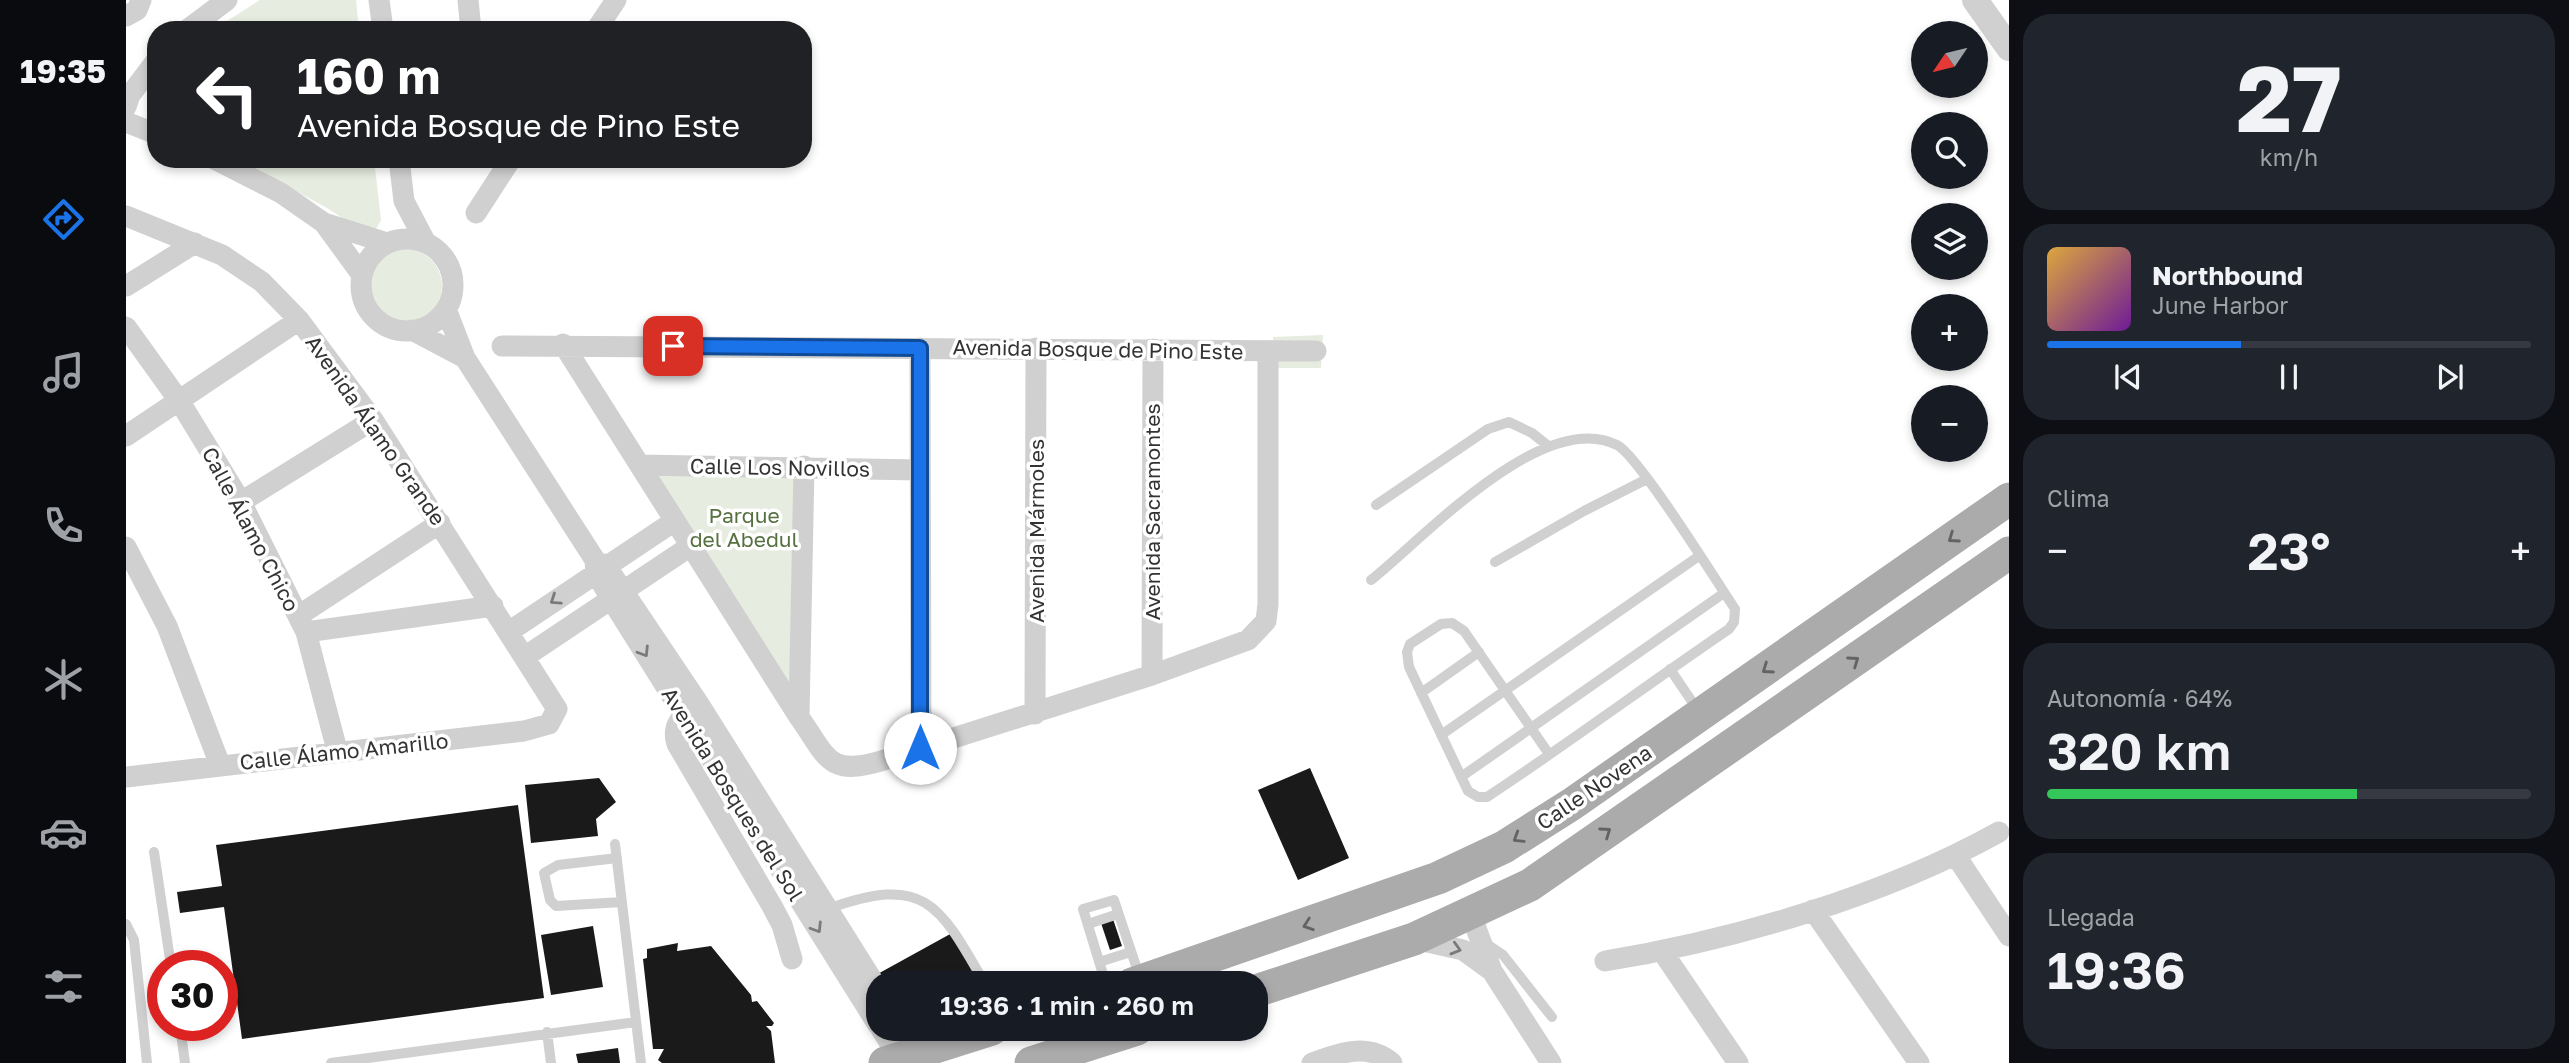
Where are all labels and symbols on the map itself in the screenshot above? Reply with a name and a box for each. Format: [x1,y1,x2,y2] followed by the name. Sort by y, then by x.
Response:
[1911,21,1988,98] north arrow
[643,316,703,376] pin
[300,330,452,530] street label: Avenida Álamo Grande
[952,333,1244,365] street label: Avenida Bosque de Pino Este
[1139,403,1165,621] street label: Avenida Sacramontes
[1023,439,1049,623] street label: Avenida Mármoles
[197,442,305,616] street label: Calle Álamo Chico
[690,452,870,482] street label: Calle Los Novillos
[690,502,798,552] park label: Parque del Abedul
[1948,530,1961,542] one-way arrow
[550,592,563,605] one-way arrow
[636,644,649,657] one-way arrow
[1846,656,1859,669] one-way arrow
[1761,661,1774,674] one-way arrow
[657,682,809,906] street label: Avenida Bosques del Sol
[883,711,957,785] position arrow
[238,727,450,775] street label: Calle Álamo Amarillo
[1531,739,1657,835] street label: Calle Novena
[1598,828,1611,840] one-way arrow
[1512,830,1525,843] one-way arrow
[1302,917,1315,931] one-way arrow
[809,920,822,933] one-way arrow
[1449,941,1461,956] one-way arrow
[147,950,238,1041] speed limit sign: 30

